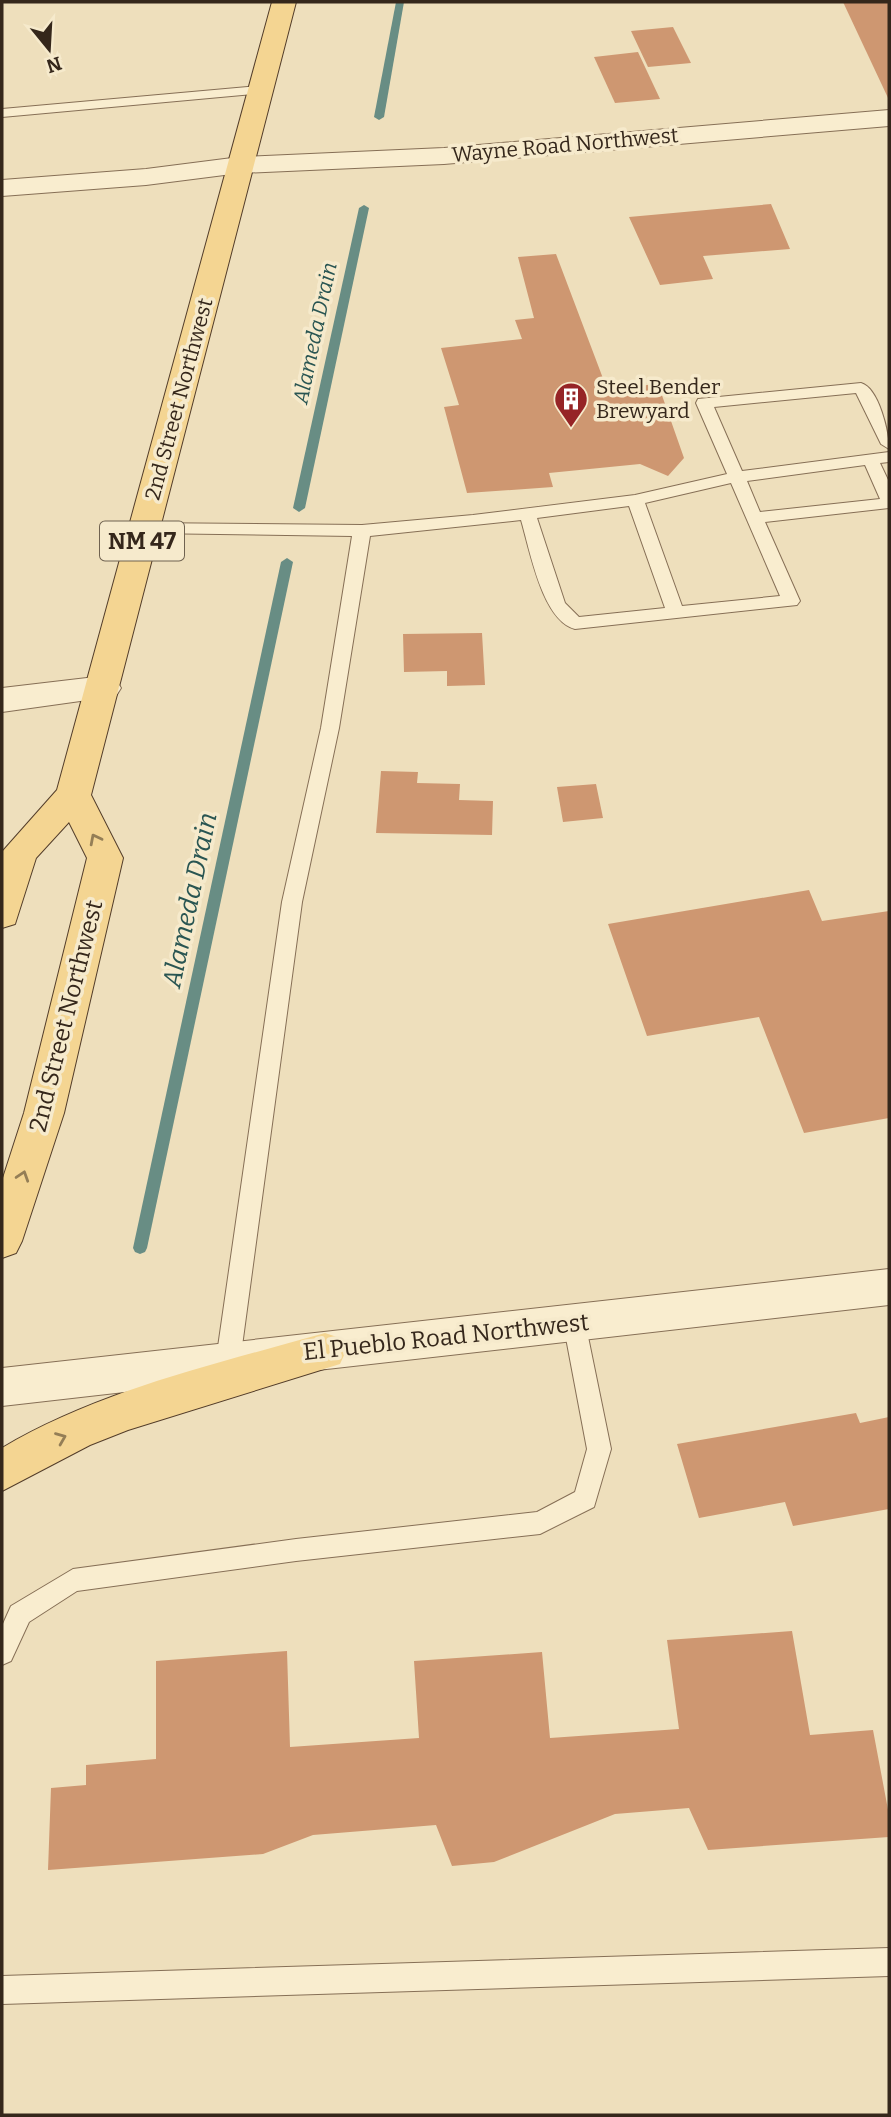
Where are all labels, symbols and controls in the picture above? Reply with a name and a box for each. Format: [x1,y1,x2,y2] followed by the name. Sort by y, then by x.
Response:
[14,14,84,84] north arrow
[43,51,65,78] text: N
[451,122,680,168] street label: Wayne Road Northwest
[287,260,343,407] water label: Alameda Drain
[140,295,219,503] street label: 2nd Street Northwest
[596,374,720,424] place label: Steel Bender Brewyard
[552,380,590,429] building icon: Steel Bender Brewyard
[100,522,184,561] road number: NM 47
[156,810,224,991] water label: Alameda Drain
[90,834,104,846] one-way arrow
[24,897,108,1135] street label: 2nd Street Northwest
[15,1170,29,1183] one-way arrow
[302,1308,591,1366] street label: El Pueblo Road Northwest
[55,1433,67,1447] one-way arrow

